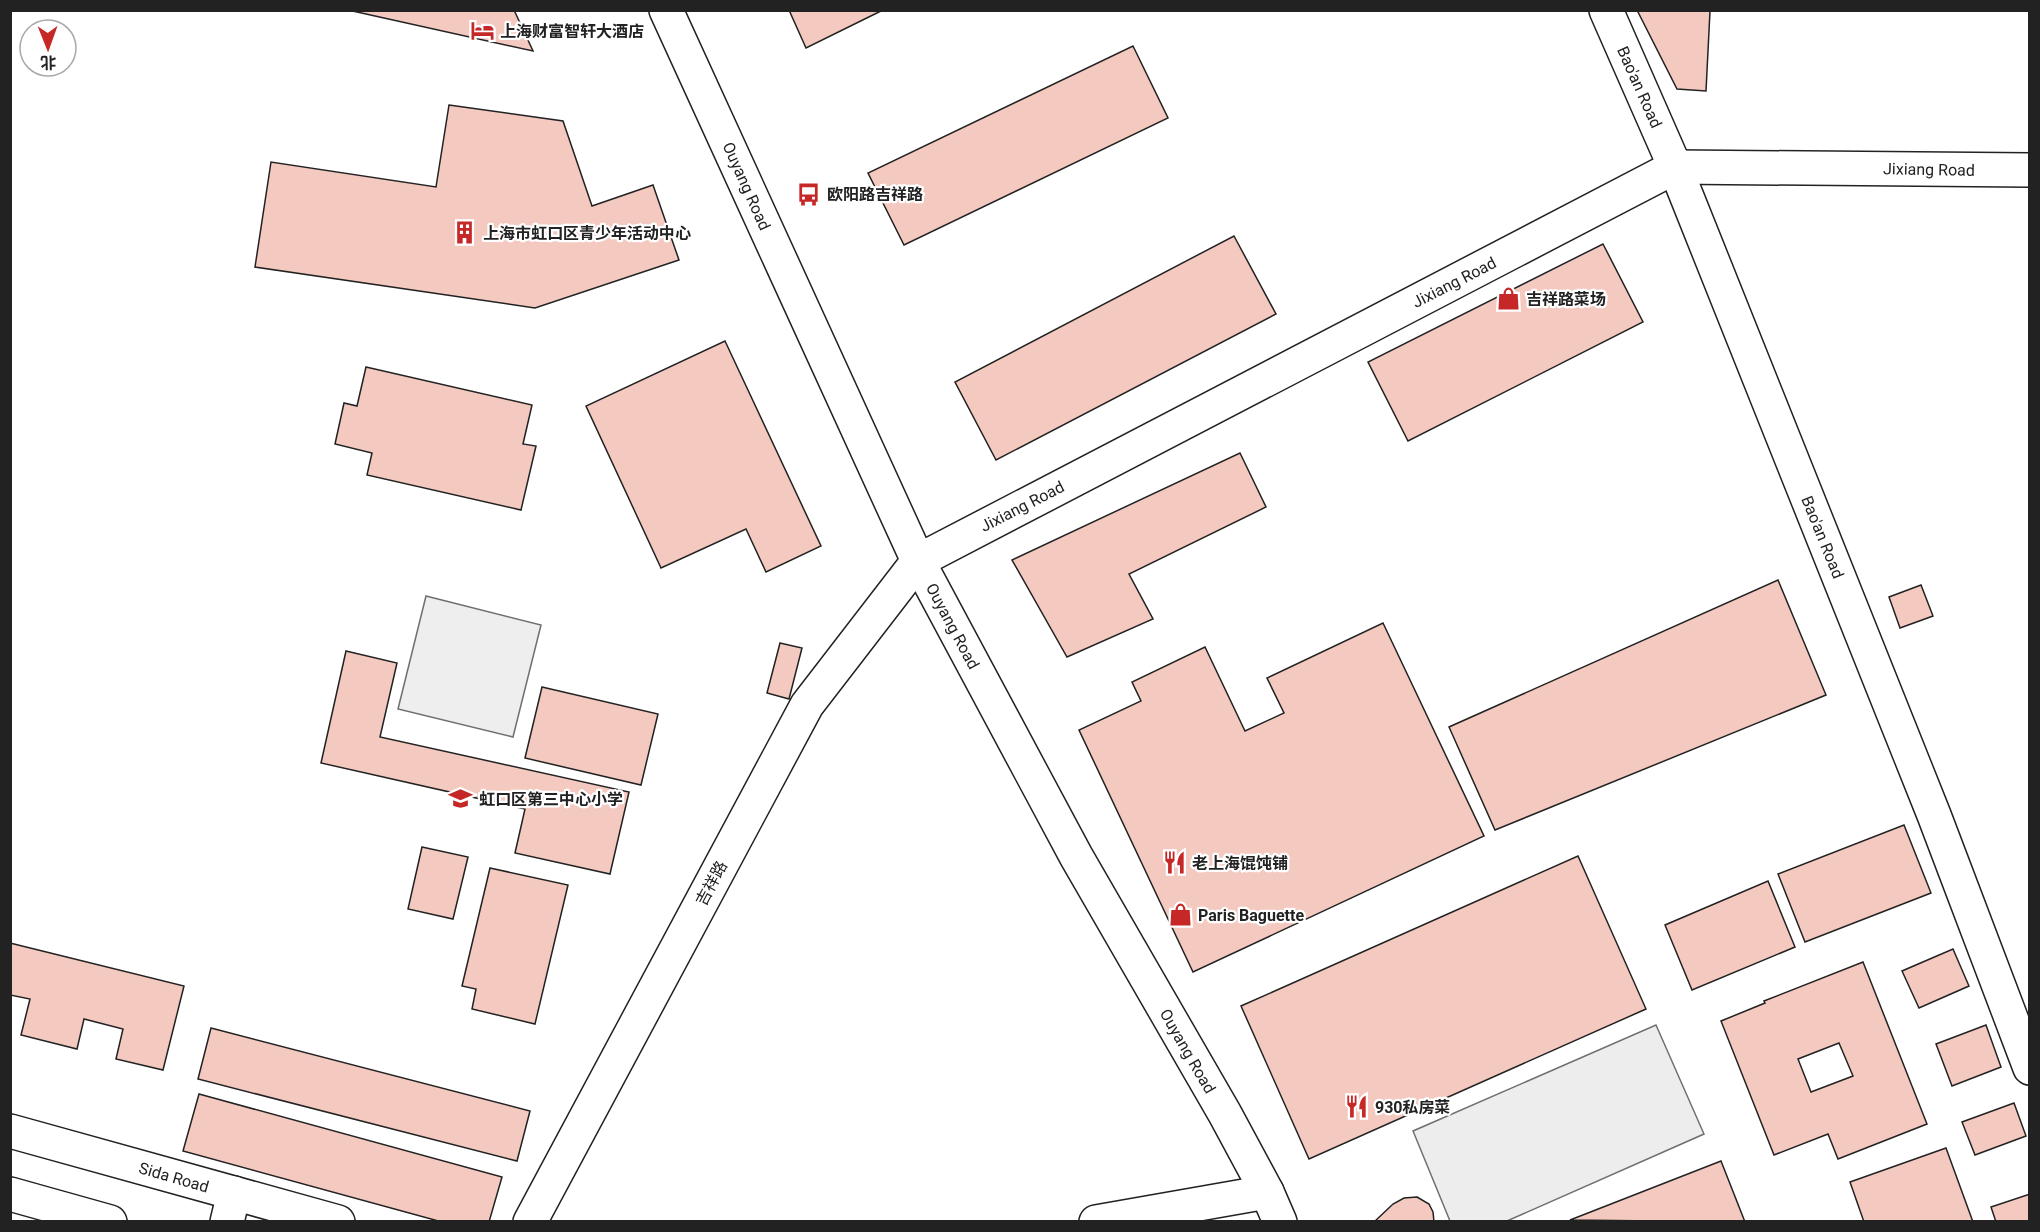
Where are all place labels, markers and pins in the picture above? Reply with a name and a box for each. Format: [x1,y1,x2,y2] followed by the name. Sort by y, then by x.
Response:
[469,18,495,44] hotel icon: 上海财富智轩大酒店
[500,22,644,41] place label: 上海财富智轩大酒店
[796,181,822,207] bus stop icon: 欧阳路吉祥路
[827,185,923,204] place label: 欧阳路吉祥路
[452,220,478,246] building icon: 上海市虹口区青少年活动中心
[483,224,691,243] place label: 上海市虹口区青少年活动中心
[1495,286,1521,312] shop icon: 吉祥路菜场
[1526,290,1606,309] place label: 吉祥路菜场
[448,786,474,812] school or university icon: 虹口区第三中心小学
[479,790,623,809] place label: 虹口区第三中心小学
[1161,850,1187,876] restaurant icon: 老上海馄饨铺
[1192,854,1288,873] place label: 老上海馄饨铺
[1167,902,1193,928] shop icon: Paris Baguette
[1198,906,1304,925] place label: Paris Baguette
[1344,1094,1370,1120] restaurant icon: 930私房菜
[1375,1098,1451,1117] place label: 930私房菜

